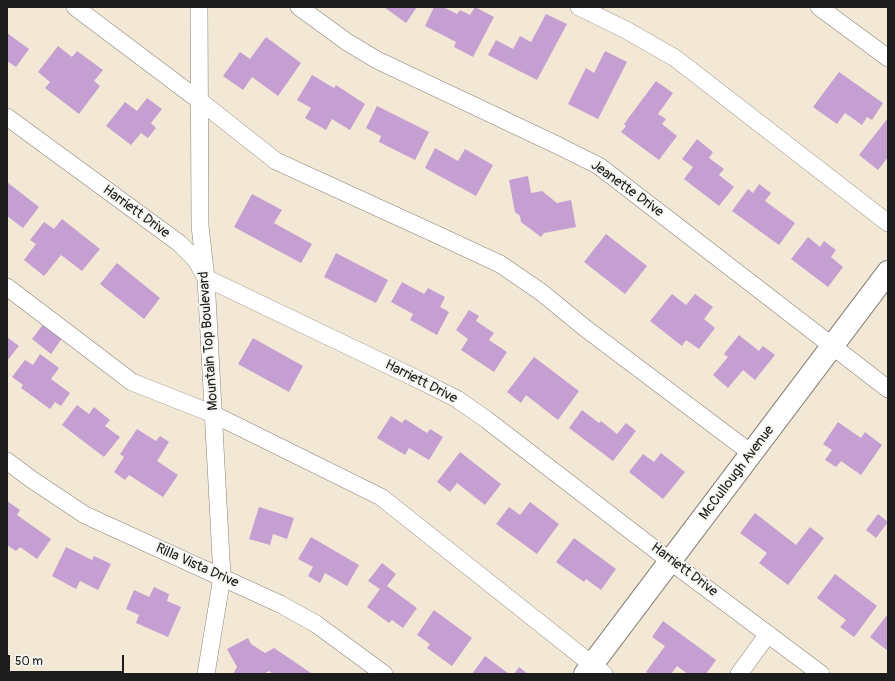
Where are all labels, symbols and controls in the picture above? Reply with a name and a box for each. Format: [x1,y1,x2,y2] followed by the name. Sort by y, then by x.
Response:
[587,157,667,221] street label: Jeanette Drive
[99,182,173,242] street label: Harriett Drive
[196,271,222,411] street label: Mountain Top Boulevard
[382,357,460,407] street label: Harriett Drive
[696,422,778,524] street label: McCullough Avenue
[153,540,241,592] street label: Rilla Vista Drive
[647,540,721,600] street label: Harriett Drive
[10,647,126,673] scale bar
[15,654,43,669] text: 50 m

